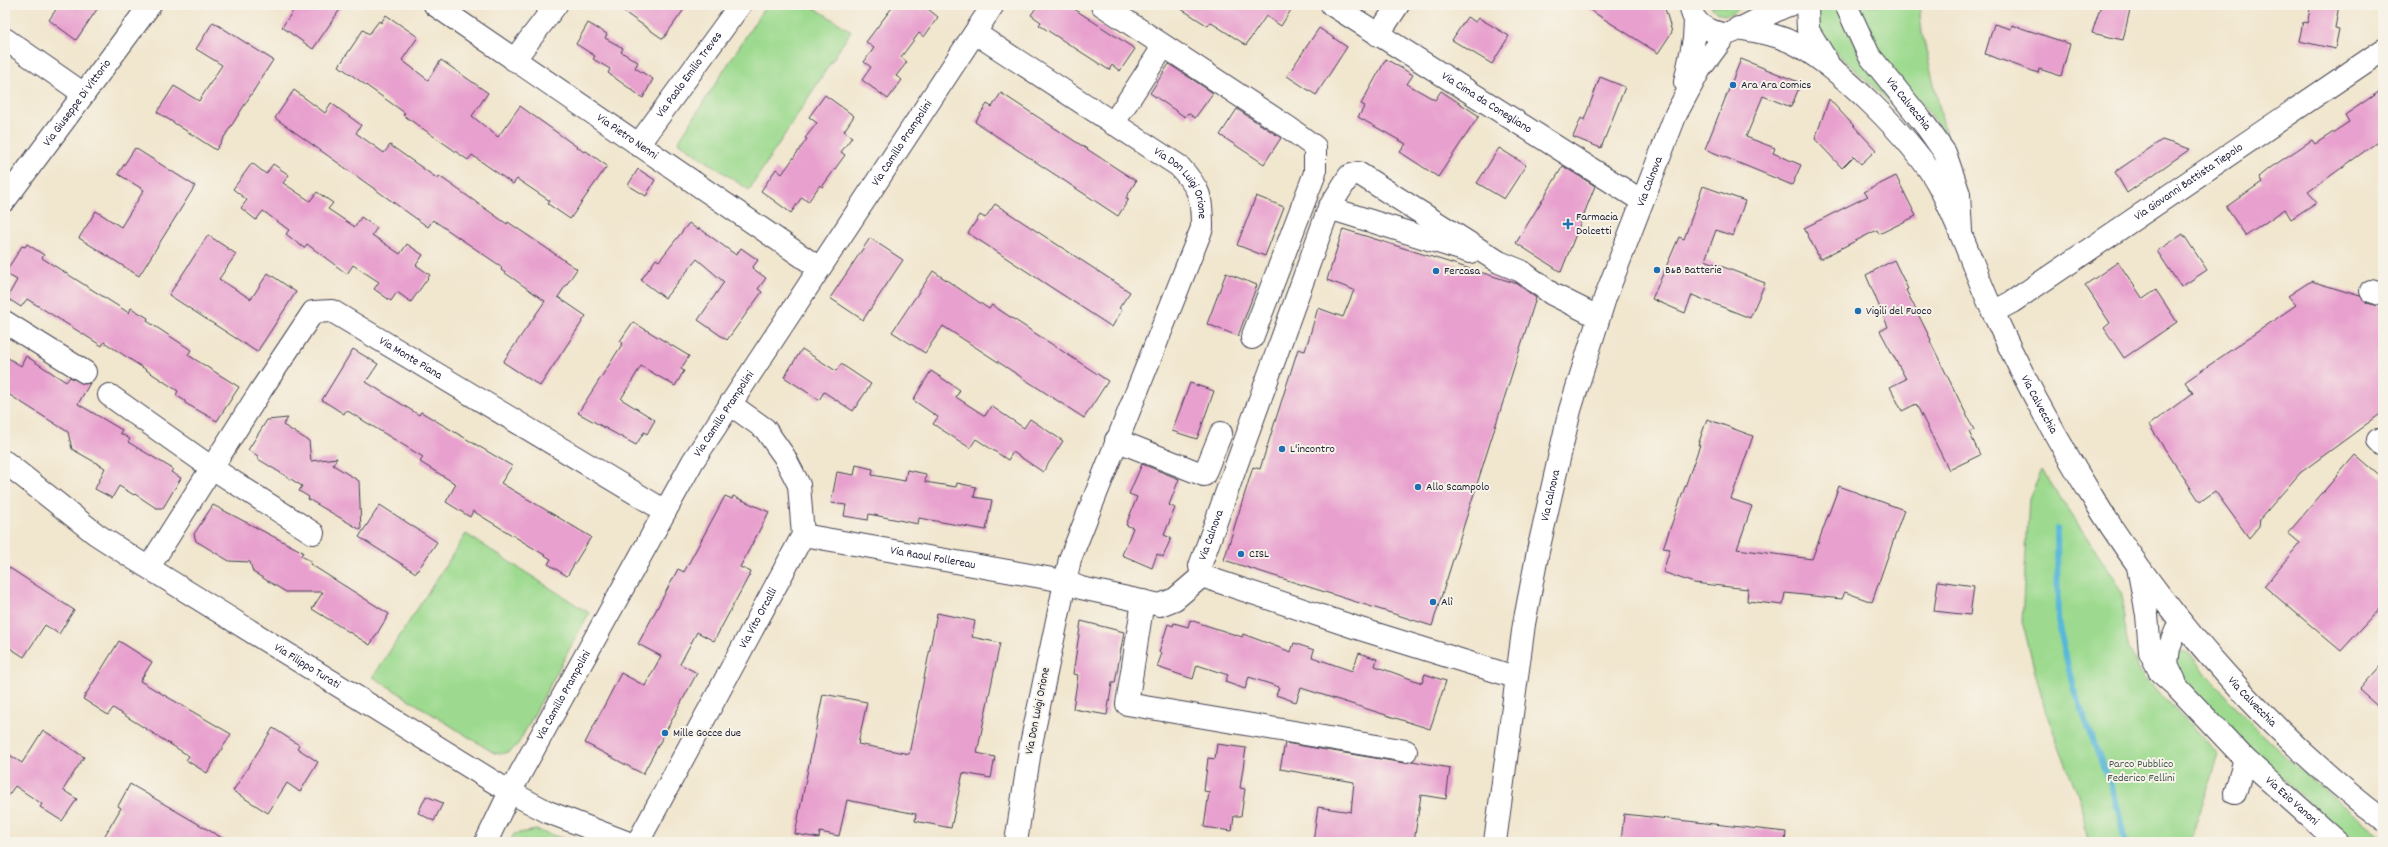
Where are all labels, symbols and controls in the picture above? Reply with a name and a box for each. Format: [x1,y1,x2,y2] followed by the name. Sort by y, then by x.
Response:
[652,28,726,121] street label: Via Paolo Emilio Treves
[39,56,115,150] street label: Via Giuseppe Di Vittorio
[1438,68,1535,138] street label: Via Cima da Conegliano
[1882,74,1935,134] street label: Via Calvecchia
[1741,77,1811,94] place label: Ara Ara Comics
[1728,80,1738,90] marker: Ara Ara Comics
[868,97,937,190] street label: Via Camillo Prampolini
[593,110,661,164] street label: Via Pietro Nenni
[2131,139,2247,225] street label: Via Giovanni Battista Tiepolo
[1150,143,1210,219] street label: Via Don Luigi Orione
[1633,154,1667,209] street label: Via Calnova
[1576,209,1618,240] place label: Farmacia Dolcetti
[1563,219,1573,229] marker: Farmacia Dolcetti
[1665,262,1722,279] place label: B&B Batterie
[1444,263,1481,280] place label: Fercasa
[1652,265,1662,275] marker: B&B Batterie
[1431,266,1441,276] marker: Fercasa
[1866,303,1932,320] place label: Vigili del Fuoco
[1853,306,1863,316] marker: Vigili del Fuoco
[376,333,446,384] street label: Via Monte Piana
[689,368,758,460] street label: Via Camillo Prampolini
[2016,372,2062,437] street label: Via Calvecchia
[1290,441,1335,458] place label: L'incontro
[1277,444,1287,454] marker: L'incontro
[1536,468,1565,523] street label: Via Calnova
[1426,479,1489,496] place label: Allo Scampolo
[1413,482,1423,492] marker: Allo Scampolo
[1194,507,1228,563] street label: Via Calnova
[889,542,977,574] street label: Via Raoul Follereau
[1249,546,1269,563] place label: CISL
[1236,549,1246,559] marker: CISL
[735,585,782,652] street label: Via Vito Orcalli
[1441,594,1453,611] place label: Alì
[1428,597,1438,607] marker: Alì
[271,639,343,693] street label: Via Filippo Turati
[532,648,595,743] street label: Via Camillo Prampolini
[1021,666,1055,756] street label: Via Don Luigi Orione
[2224,673,2281,731] street label: Via Calvecchia
[673,725,741,742] place label: Mille Gocce due
[660,728,670,738] marker: Mille Gocce due
[2107,756,2175,787] park label: Parco Pubblico Federico Fellini
[2261,772,2323,829] street label: Via Ezio Vanoni

